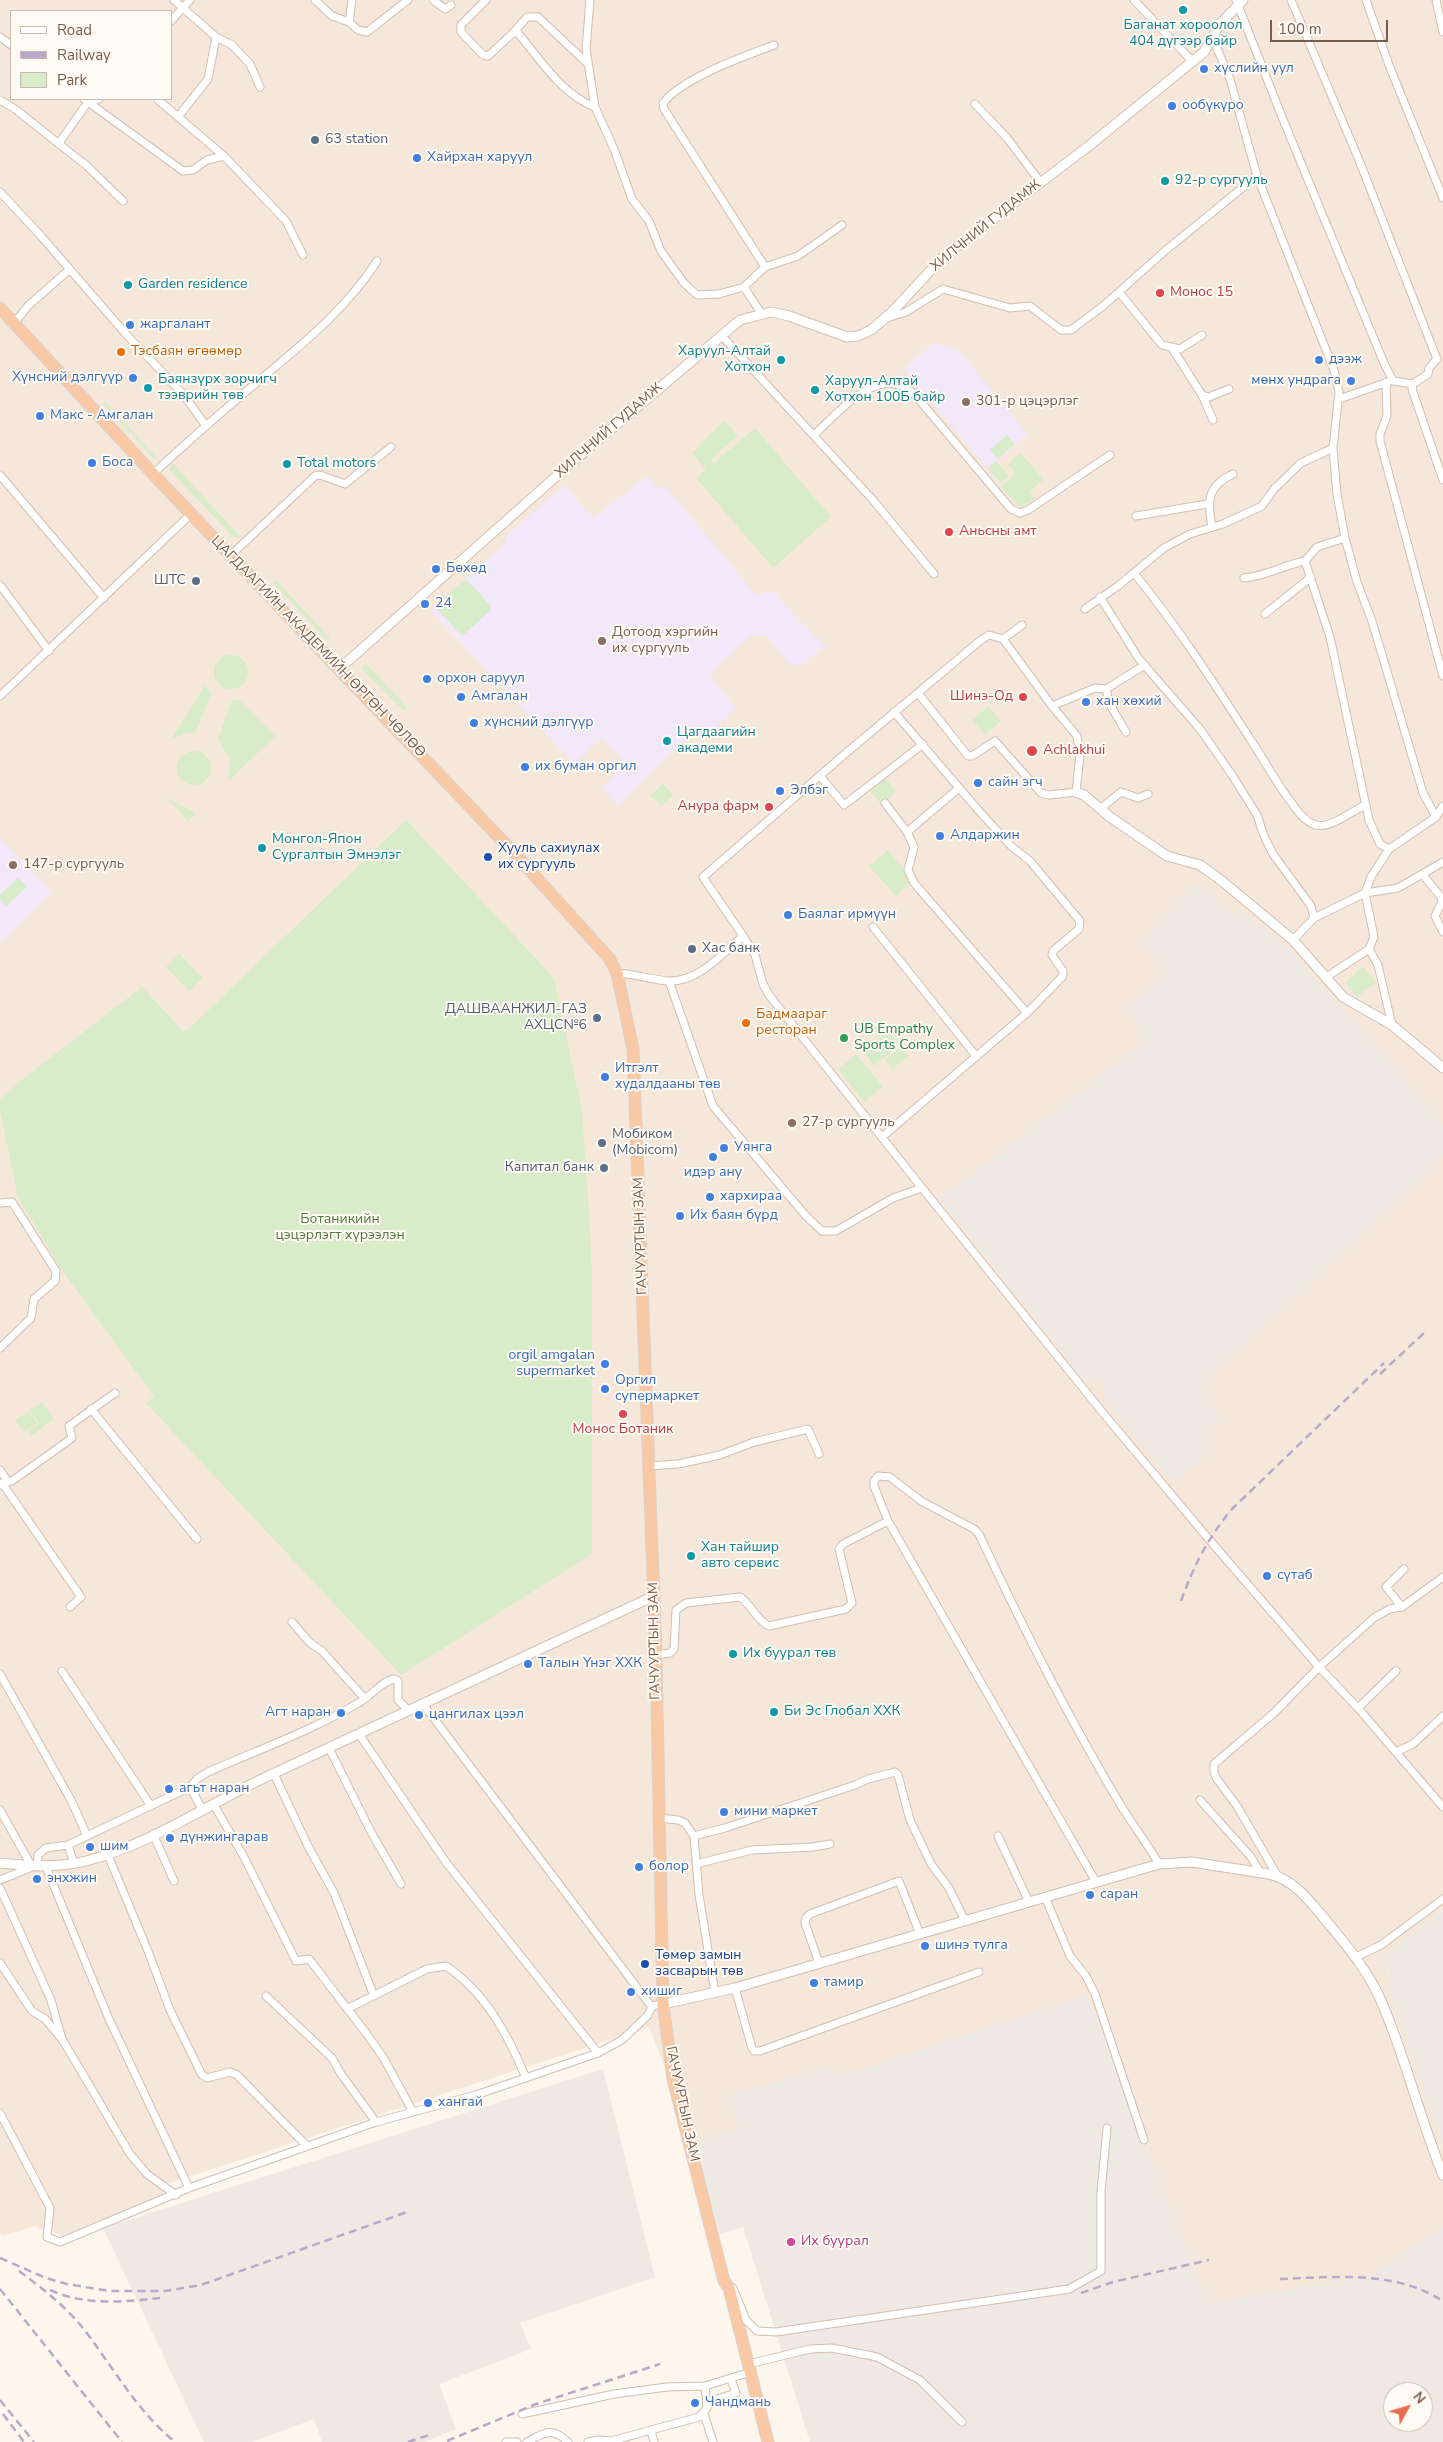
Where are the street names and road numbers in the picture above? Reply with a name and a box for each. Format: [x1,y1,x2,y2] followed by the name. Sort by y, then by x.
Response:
[928,176,1044,276] street label: ХИЛЧНИЙ ГУДАМЖ
[552,380,666,482] street label: ХИЛЧНИЙ ГУДАМЖ
[207,533,429,761] street label: ЦАГДААГИЙН АКАДЕМИЙН ӨРГӨН ЧӨЛӨӨ
[631,1177,651,1295] street label: ГАЧУУРТЫН ЗАМ
[646,1582,664,1700] street label: ГАЧУУРТЫН ЗАМ
[662,2045,702,2163] street label: ГАЧУУРТЫН ЗАМ

